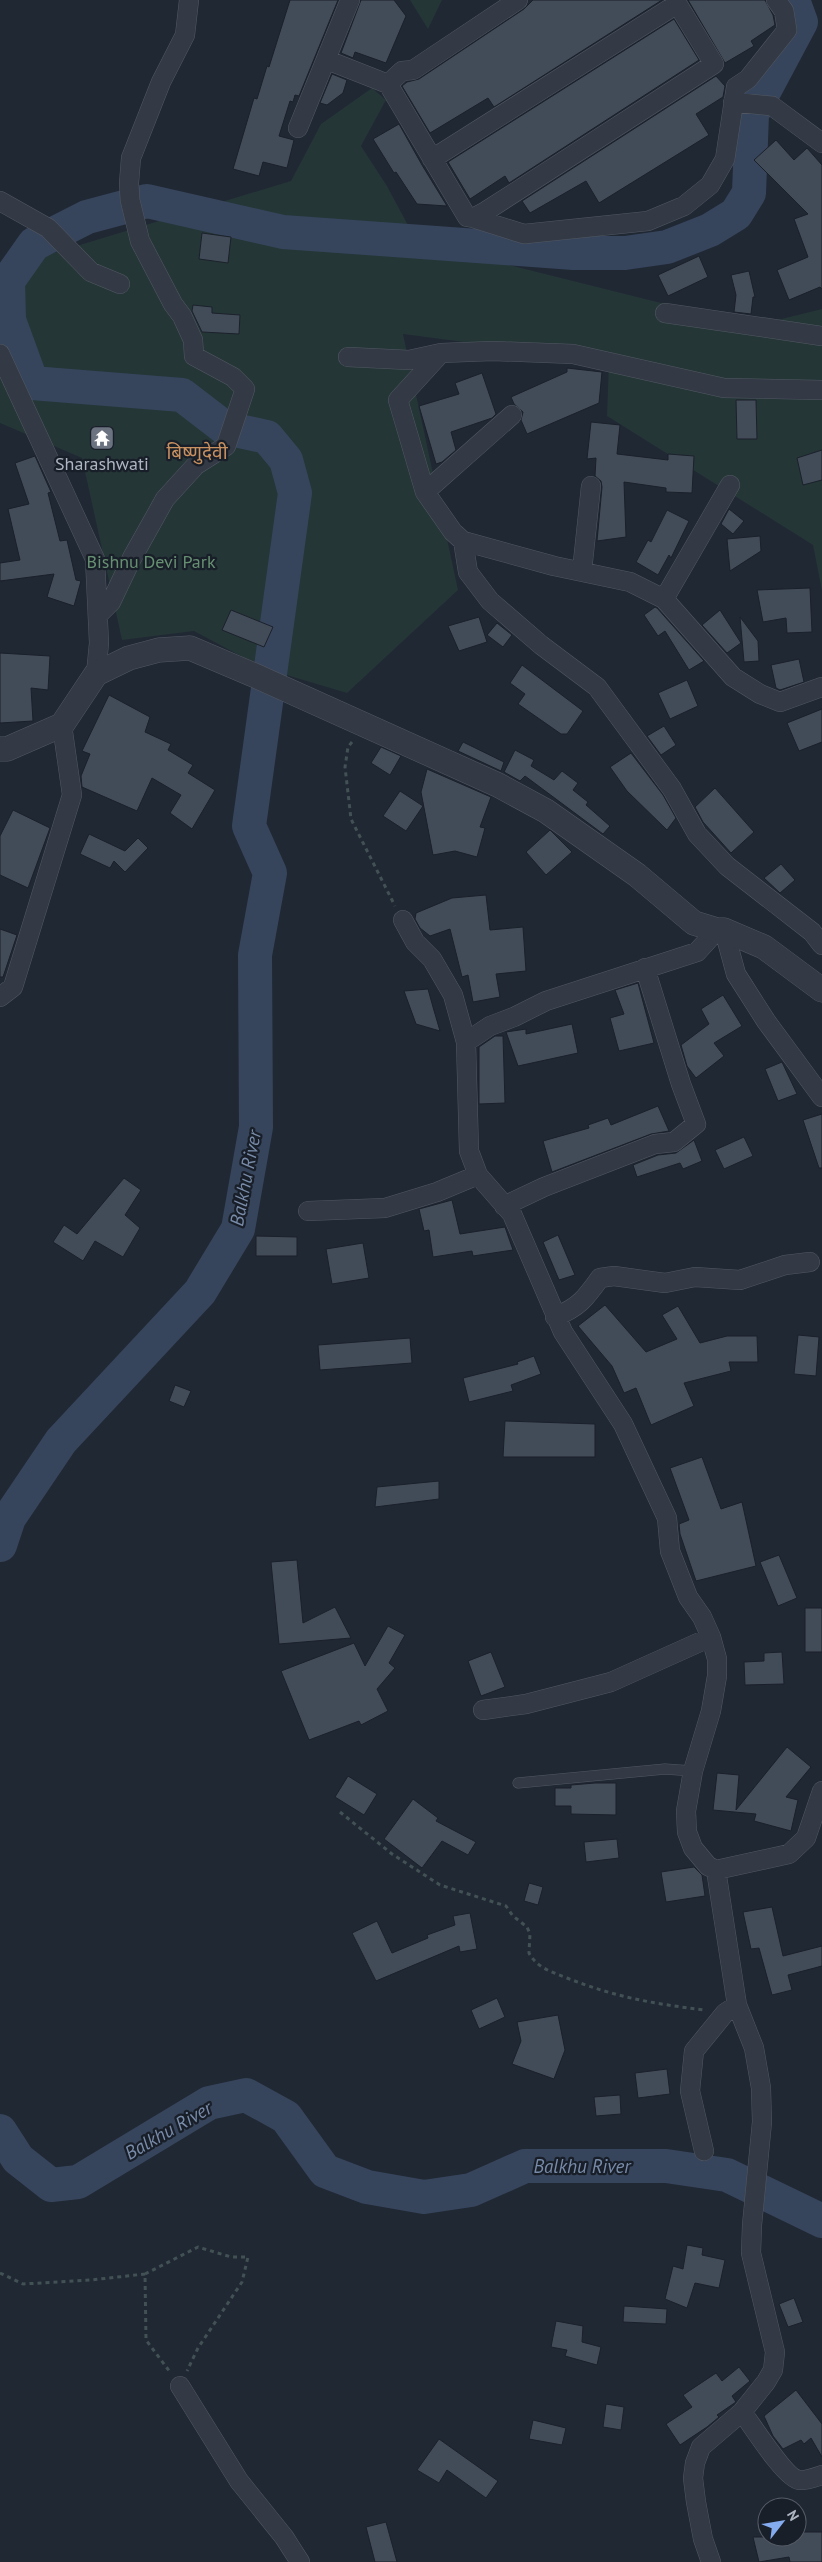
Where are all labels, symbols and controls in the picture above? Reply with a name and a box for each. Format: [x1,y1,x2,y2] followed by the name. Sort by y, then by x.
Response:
[89,425,115,451] temple icon: Sharashwati
[166,440,229,465] district label: बिष्णुदेवी
[55,452,149,475] place label: Sharashwati
[86,550,216,573] park label: Bishnu Devi Park
[224,1126,266,1228] water label: Balkhu River
[120,2094,217,2165] water label: Balkhu River
[534,2154,632,2178] water label: Balkhu River
[757,2497,807,2547] north arrow
[783,2507,803,2524] text: N

